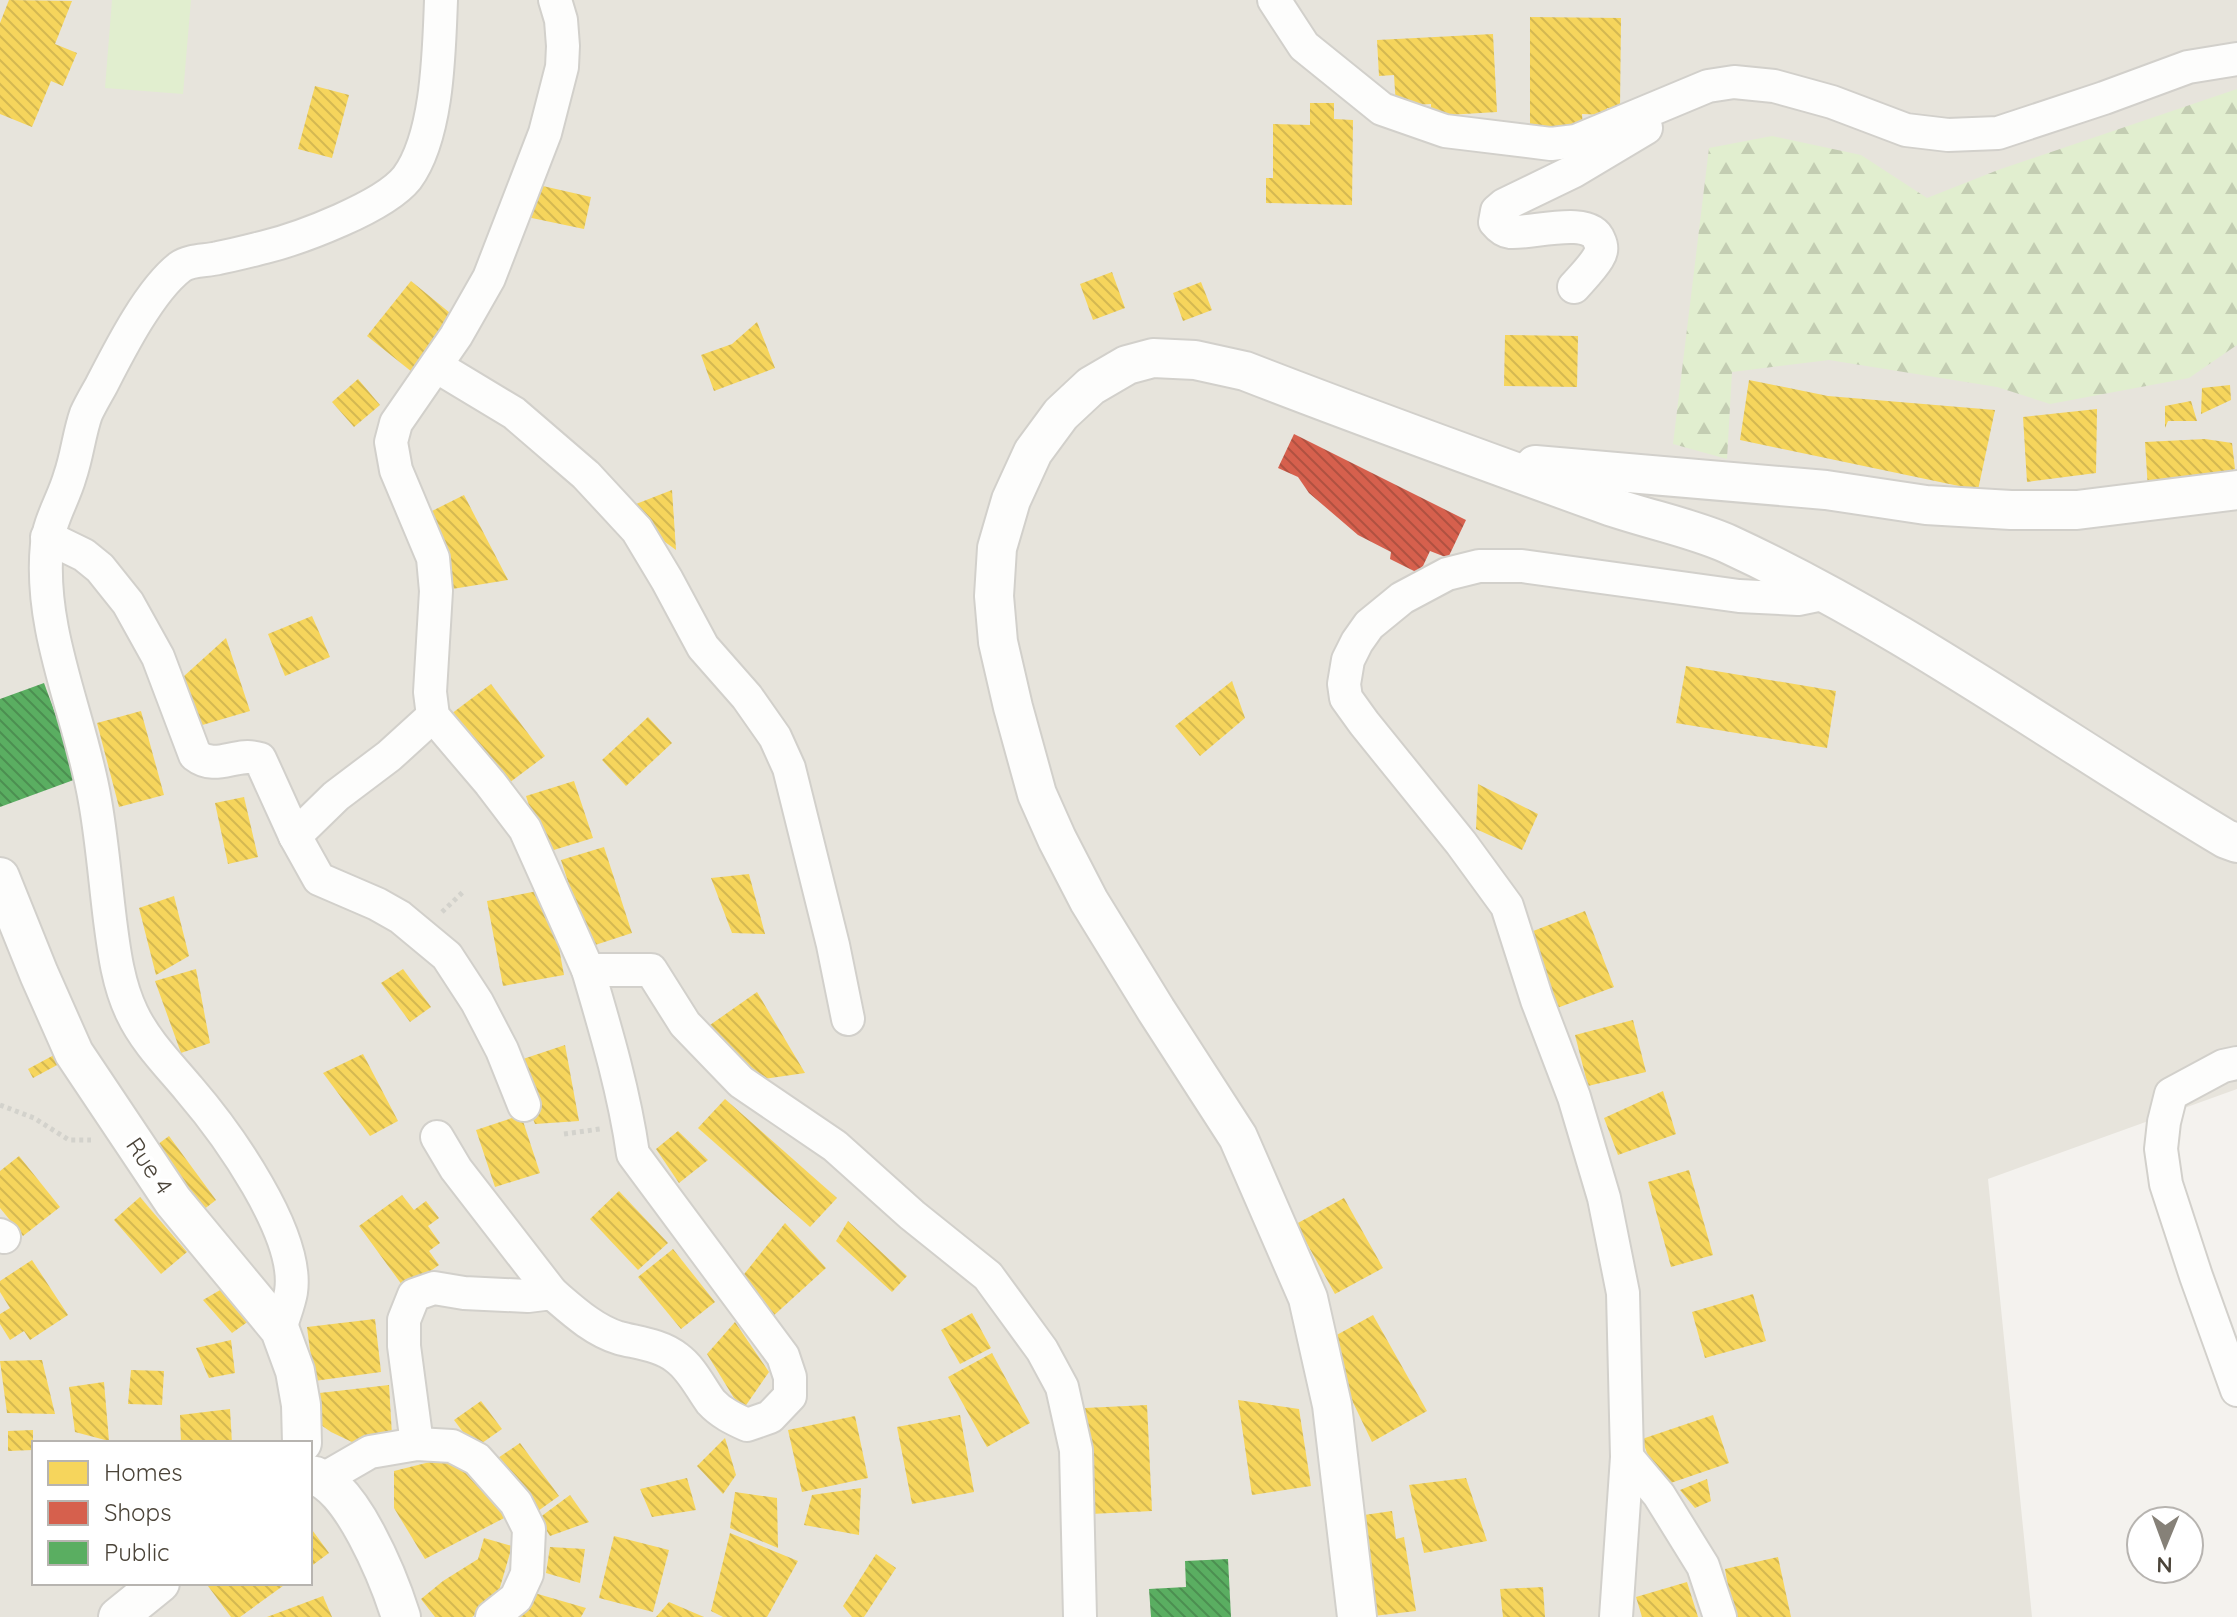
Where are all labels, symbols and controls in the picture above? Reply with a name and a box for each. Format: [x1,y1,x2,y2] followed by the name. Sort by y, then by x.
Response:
[120,1131,180,1200] street label: Rue 4
[32,1441,312,1585] legend
[104,1457,182,1487] text: Homes
[104,1497,171,1527] text: Shops
[2125,1505,2205,1585] north arrow
[104,1537,169,1567] text: Public
[2156,1551,2173,1579] text: N

